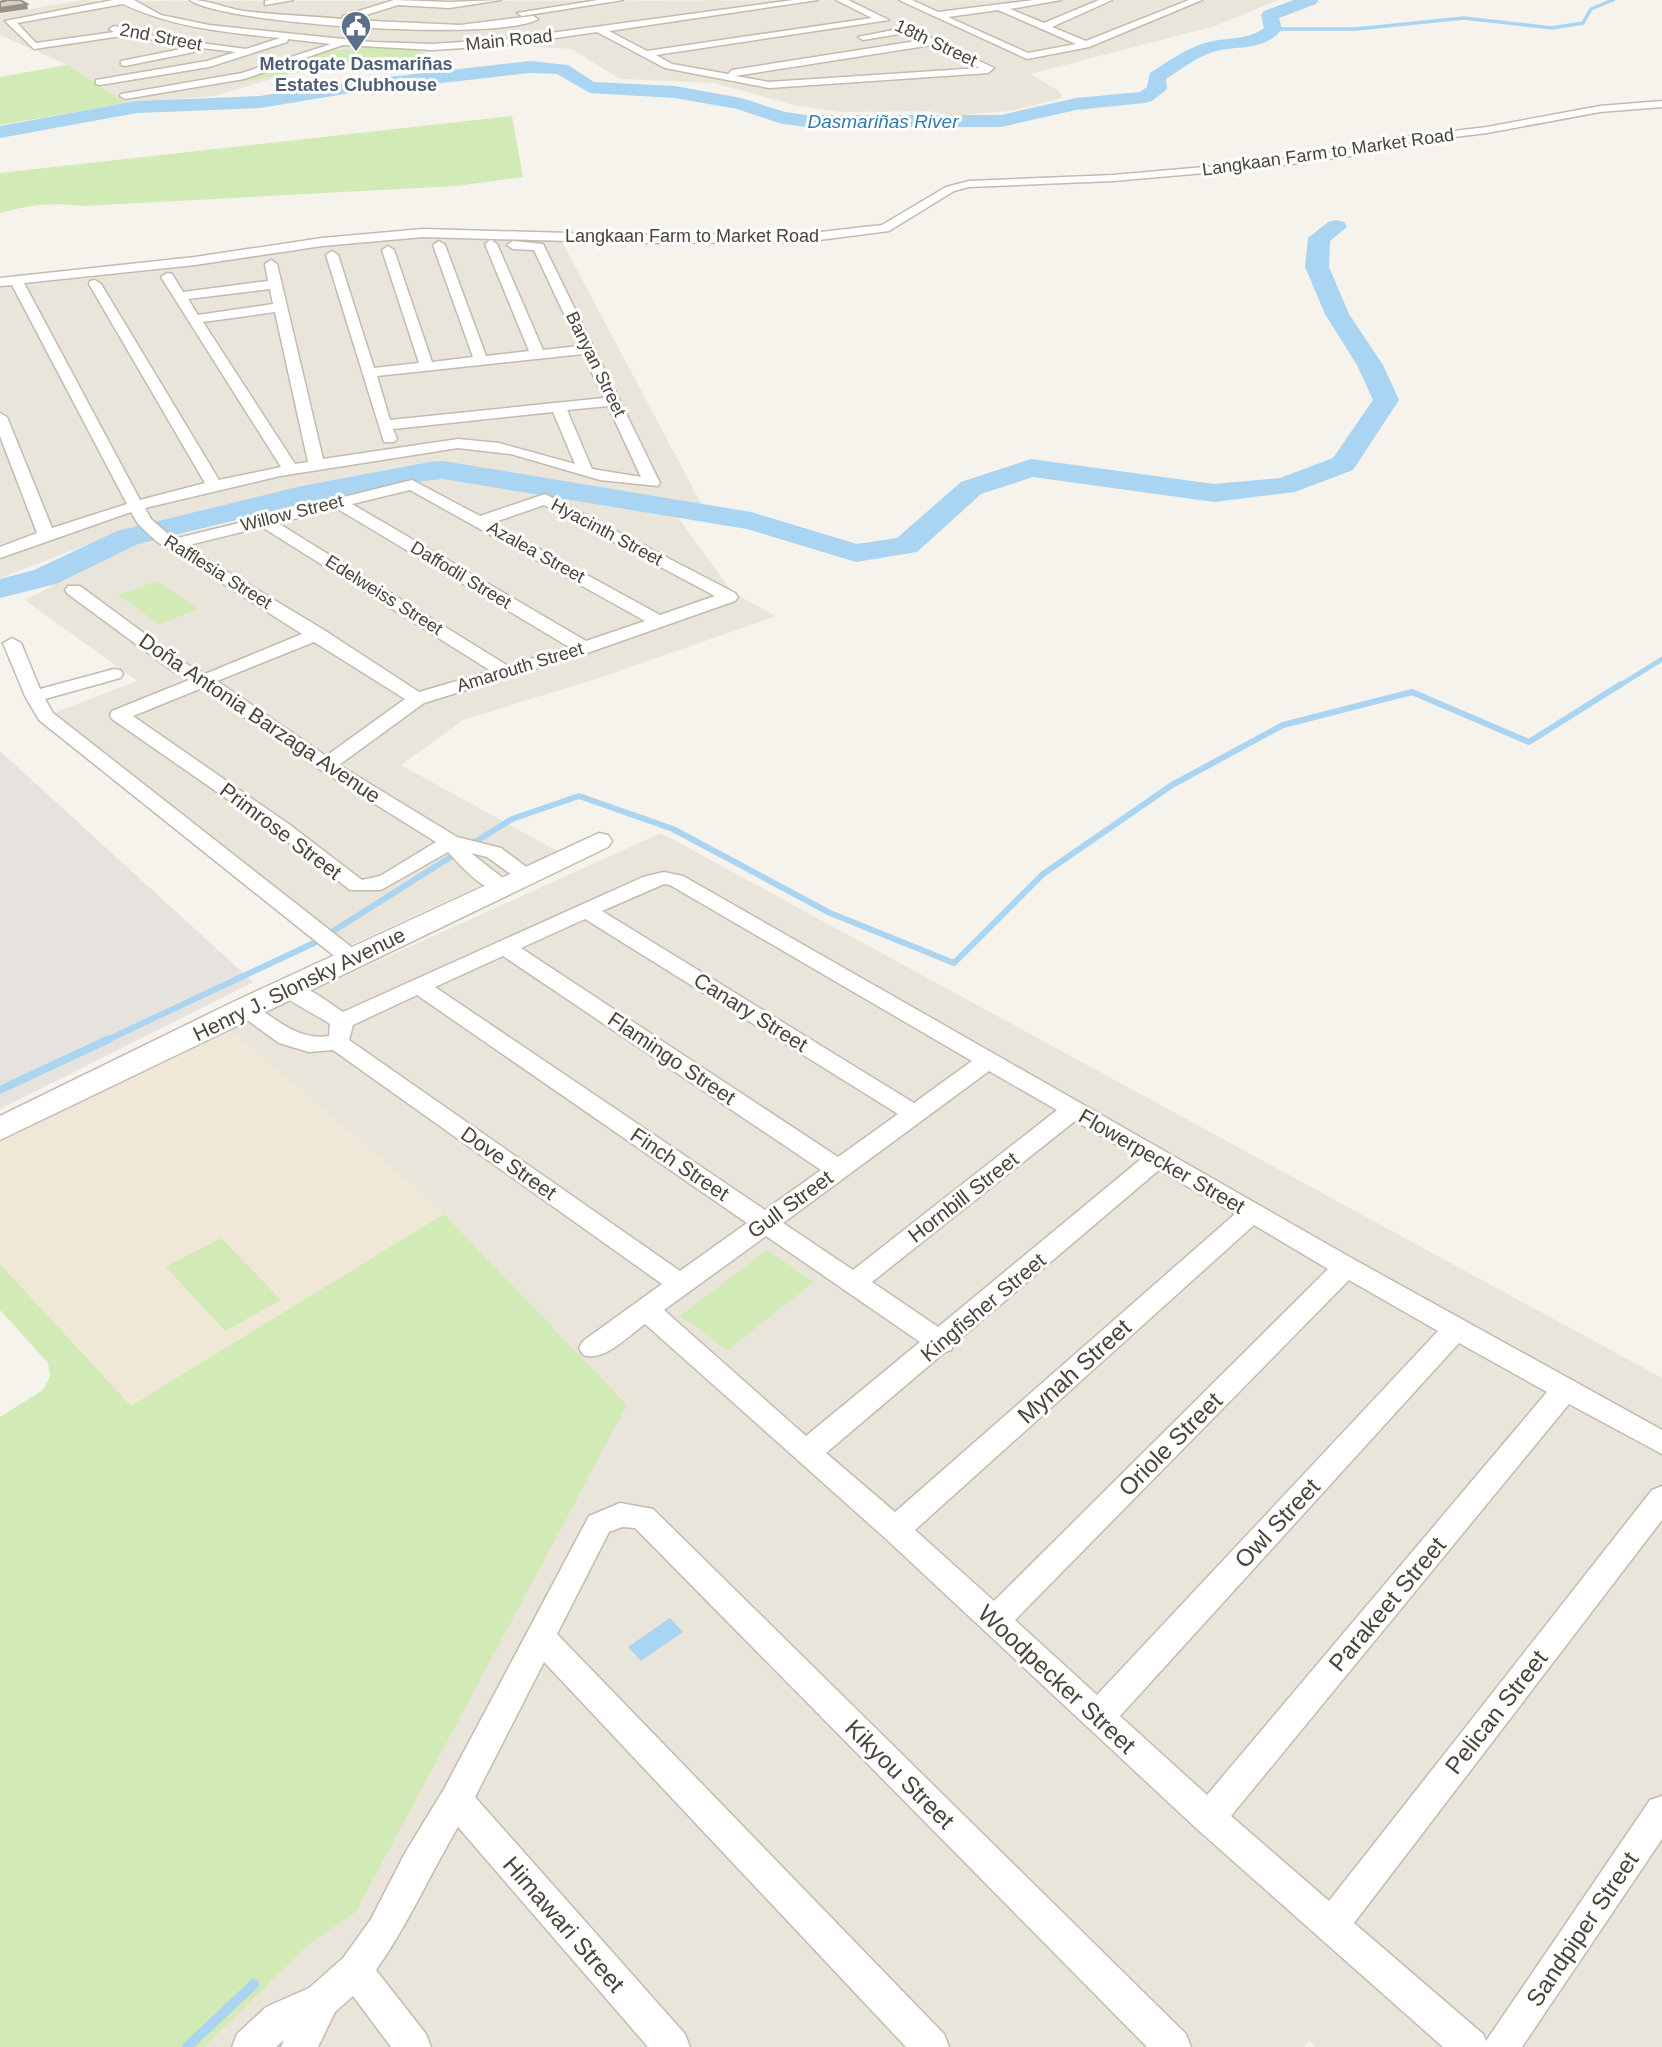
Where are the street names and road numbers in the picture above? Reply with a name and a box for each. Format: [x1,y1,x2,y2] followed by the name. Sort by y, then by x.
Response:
[892,15,980,71] street label: 18th Street
[118,19,204,55] street label: 2nd Street
[465,26,553,54] street label: Main Road
[1201,124,1455,180] street label: Langkaan Farm to Market Road
[565,226,819,246] street label: Langkaan Farm to Market Road
[562,308,630,420] street label: Banyan Street
[239,491,345,535] street label: Willow Street
[548,494,666,570] street label: Hyacinth Street
[484,517,588,587] street label: Azalea Street
[161,531,275,613] street label: Rafflesia Street
[407,537,515,613] street label: Daffodil Street
[322,551,446,639] street label: Edelweiss Street
[135,629,385,807] street label: Doña Antonia Barzaga Avenue
[454,638,586,696] street label: Amarouth Street
[216,778,346,884] street label: Primrose Street
[189,923,409,1045] street label: Henry J. Slonsky Avenue
[690,968,812,1056] street label: Canary Street
[604,1007,740,1109] street label: Flamingo Street
[1075,1104,1249,1218] street label: Flowerpecker Street
[457,1122,561,1204] street label: Dove Street
[627,1123,733,1205] street label: Finch Street
[903,1147,1023,1247] street label: Hornbill Street
[743,1165,837,1242] street label: Gull Street
[916,1248,1050,1366] street label: Kingfisher Street
[1012,1313,1136,1429] street label: Mynah Street
[1113,1387,1227,1501] street label: Oriole Street
[1229,1473,1325,1573] street label: Owl Street
[1323,1531,1451,1677] street label: Parakeet Street
[973,1599,1141,1759] street label: Woodpecker Street
[1439,1645,1553,1779] street label: Pelican Street
[840,1714,960,1834] street label: Kikyou Street
[1520,1847,1644,2011] street label: Sandpiper Street
[498,1851,630,1998] street label: Himawari Street

